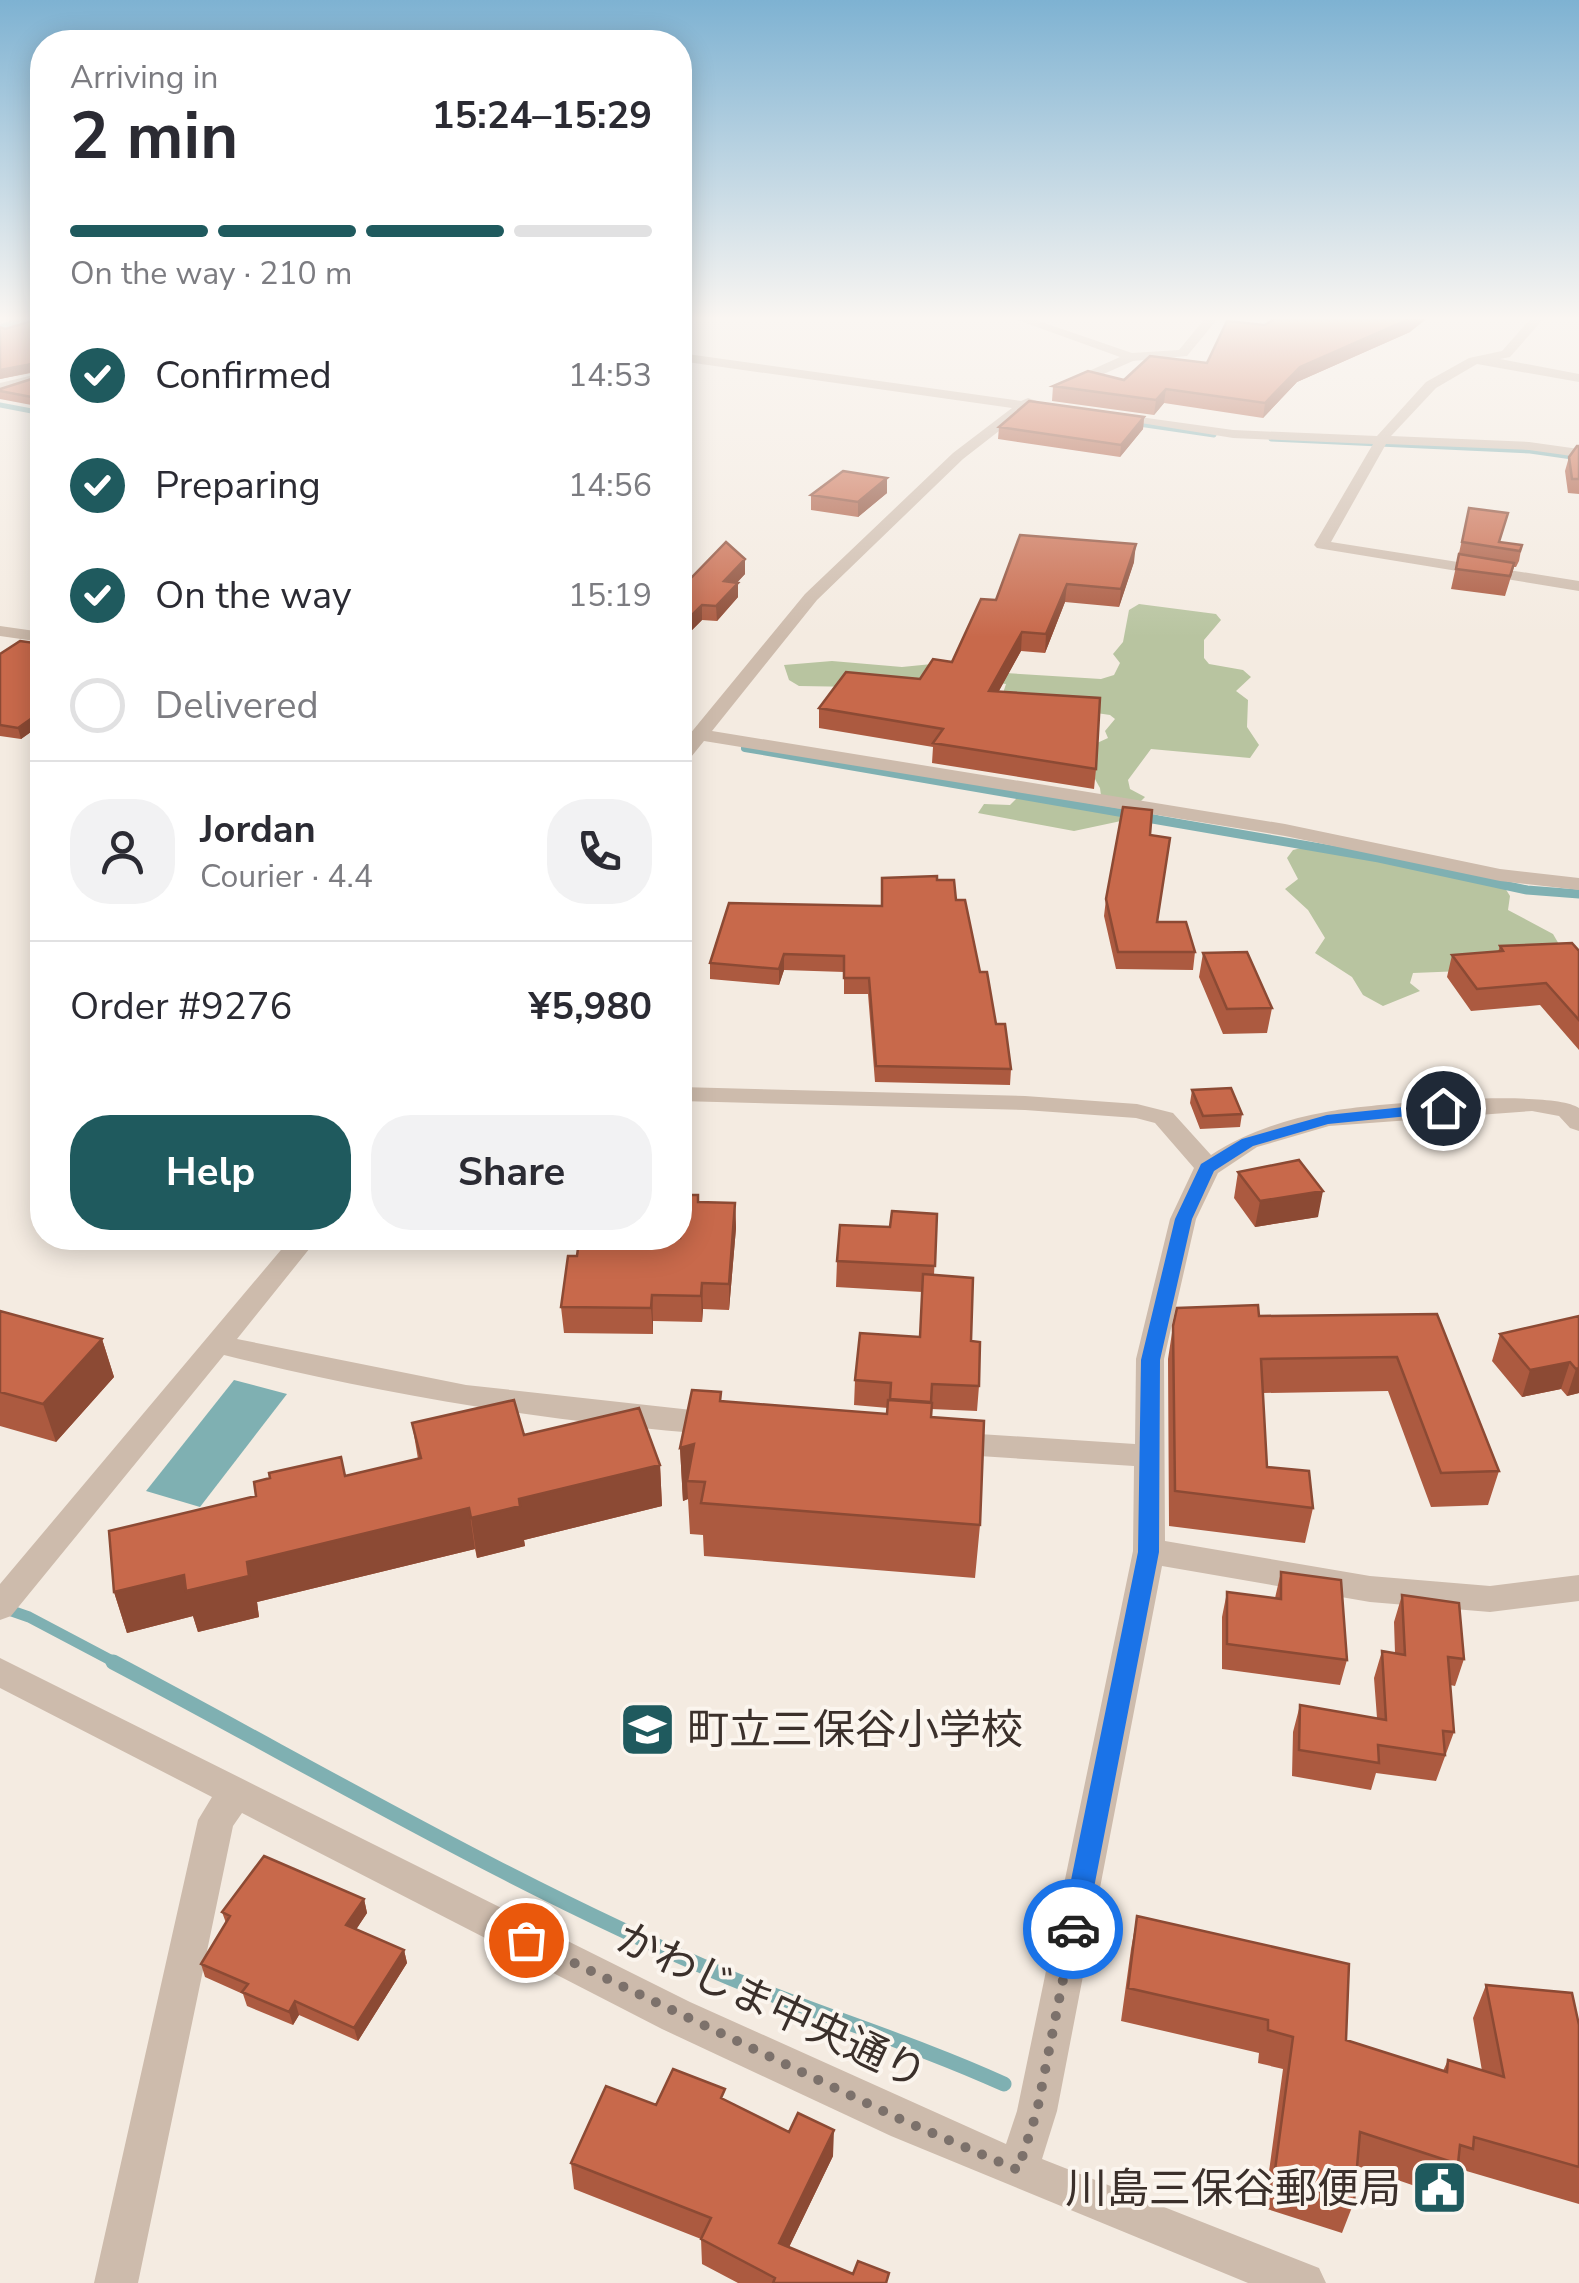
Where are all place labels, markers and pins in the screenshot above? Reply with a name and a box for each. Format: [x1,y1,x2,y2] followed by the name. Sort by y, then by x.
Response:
[1401,1066,1486,1151] pin
[618,1699,678,1759] school or university icon: 町立三保谷小学校
[687,1702,1023,1759] place label: 町立三保谷小学校
[484,1898,569,1983] pin
[1410,2158,1470,2218] public building icon: 川島三保谷郵便局
[1065,2161,1401,2218] place label: 川島三保谷郵便局

